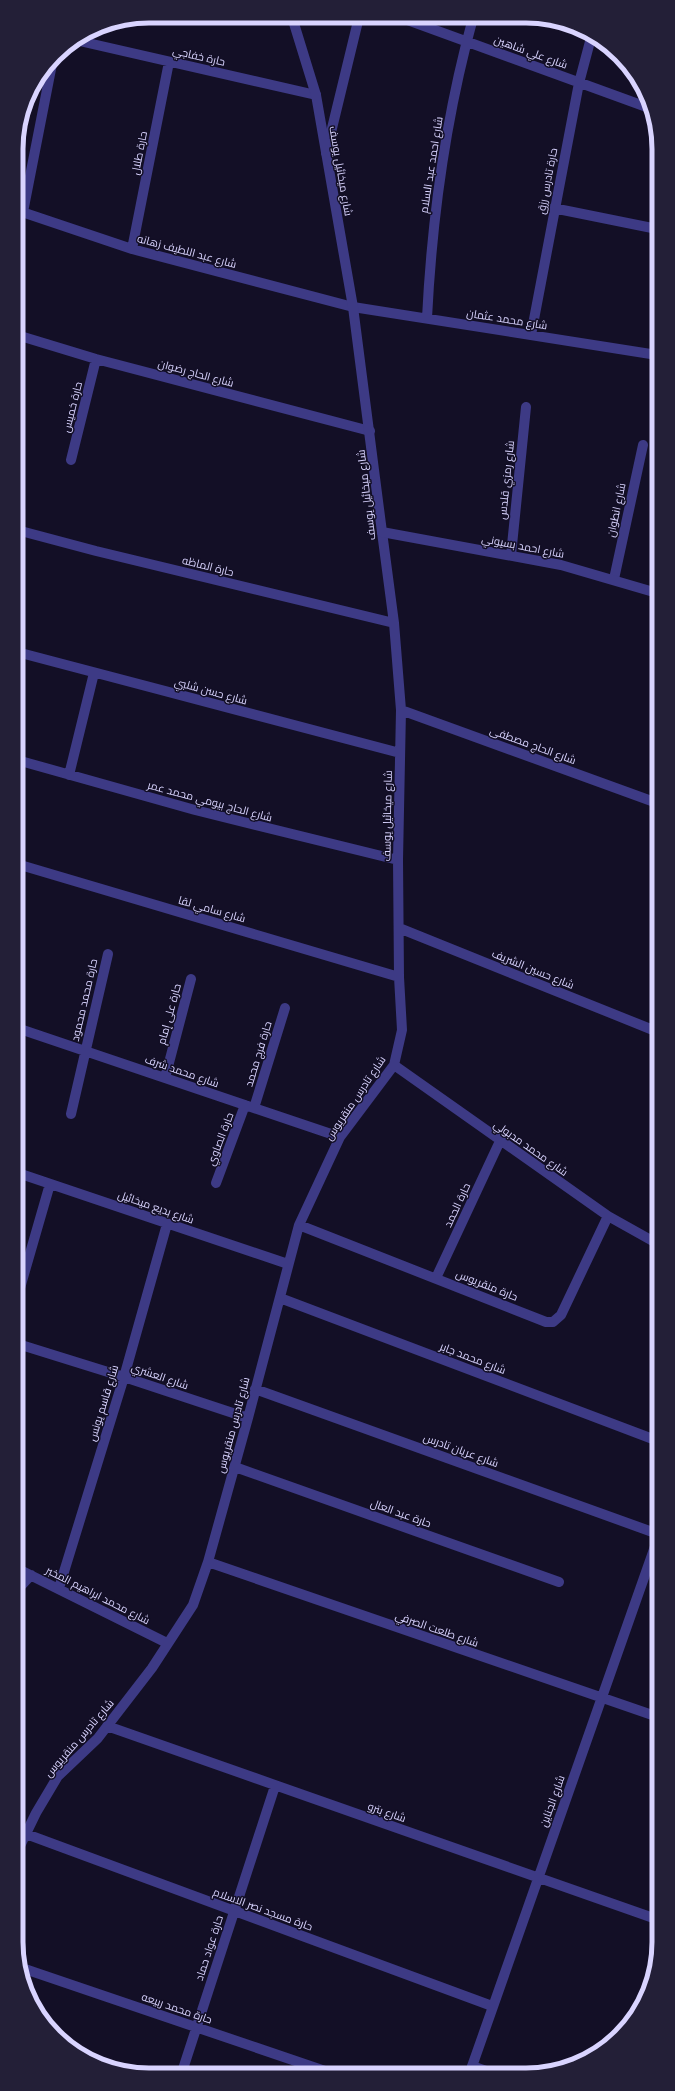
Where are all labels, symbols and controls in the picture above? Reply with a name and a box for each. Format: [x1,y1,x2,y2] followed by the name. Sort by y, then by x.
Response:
[492,32,570,74] street label: شارع علي شاهين
[171,43,227,71] street label: حارة خفاجي
[416,116,447,214] street label: شارع احمد عبد السلام
[325,125,356,217] street label: شارع ميخائيل يوسف
[128,130,150,176] street label: حارة طلال
[534,147,560,215] street label: حارة تادرس رزق
[136,231,238,272] street label: شارع عبد اللطيف زهانه
[465,306,549,333] street label: شارع محمد عثمان
[156,356,235,391] street label: شارع الحاج رضوان
[59,380,85,434] street label: حارة خميس
[495,440,519,520] street label: شارع رمزي قلدس
[354,449,379,541] street label: شارع ميخائيل يوسف
[603,482,630,539] street label: شارع انطوان
[480,531,566,563] street label: شارع احمد بسيوني
[181,553,235,579] street label: حارة الماظه
[173,675,249,709] street label: شارع حسن شلبي
[488,723,578,768] street label: شارع الحاج مصطفى
[379,770,396,862] street label: شارع ميخائيل يوسف
[145,777,274,826] street label: شارع الحاج بيومي محمد عمر
[176,893,247,927] street label: شارع سامي لقا
[489,946,576,993] street label: شارع حسين الشريف
[68,957,100,1043] street label: حارة محمد محمود
[154,982,185,1046] street label: حارة على إمام
[241,1020,276,1089] street label: حارة فرج محمد
[143,1052,221,1091] street label: شارع محمد شرف
[322,1053,389,1143] street label: شارع تادرس منقريوس
[203,1110,238,1168] street label: حارة الصاوي
[490,1117,571,1180] street label: شارع محمد مدبولي
[441,1181,473,1229] street label: حارة الحمد
[116,1187,196,1228] street label: شارع بديع ميخائيل
[454,1266,520,1304] street label: حارة منقريوس
[437,1339,508,1378] street label: شارع محمد جابر
[129,1360,190,1394] street label: شارع العشري
[85,1363,122,1443] street label: شارع قاسم يونس
[213,1375,254,1475] street label: شارع تادرس منقريوس
[421,1430,501,1471] street label: شارع عريان تادرس
[369,1496,433,1530] street label: حارة عبد العال
[42,1562,152,1628] street label: شارع محمد ابراهيم المخبر
[393,1608,480,1652] street label: شارع طلعت الصرفي
[41,1696,117,1781] street label: شارع تادرس منقريوس
[536,1773,569,1829] street label: شارع الجناين
[366,1799,408,1826] street label: شارع بترو
[211,1884,315,1934] street label: حارة مسجد نصر الاسلام
[192,1914,226,1982] street label: حارة عواد حماد
[140,1989,214,2027] street label: حارة محمد ربيعه

